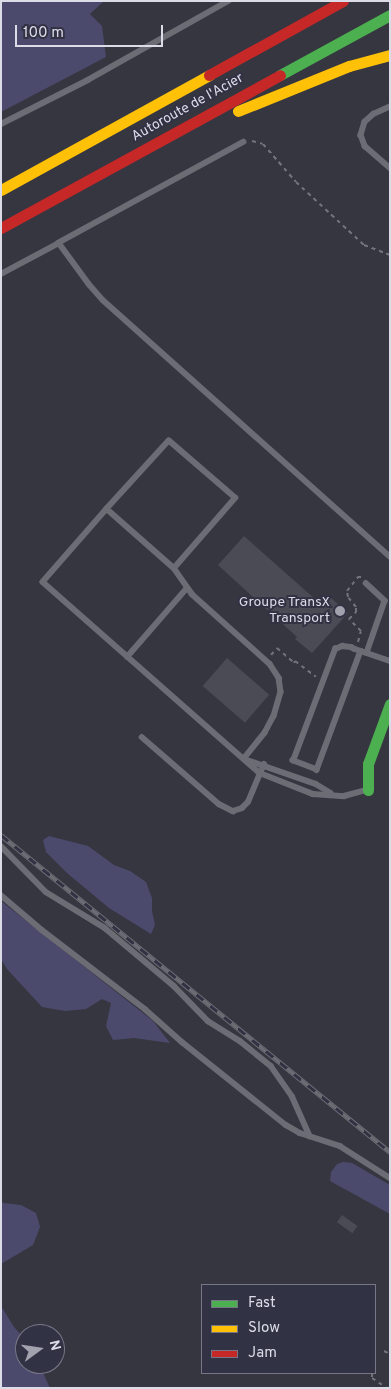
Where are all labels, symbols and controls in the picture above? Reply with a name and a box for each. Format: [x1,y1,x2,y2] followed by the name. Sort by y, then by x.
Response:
[18,15,165,47] scale bar
[23,24,64,43] text: 100 m
[129,70,247,146] street label: Autoroute de l'Acier
[238,595,330,628] place label: Groupe TransX Transport
[334,605,346,617] marker: Groupe TransX Transport
[201,1284,376,1374] legend
[248,1294,276,1313] text: Fast
[248,1319,280,1338] text: Slow
[15,1324,65,1374] north arrow
[45,1339,64,1352] text: N
[248,1344,277,1363] text: Jam

